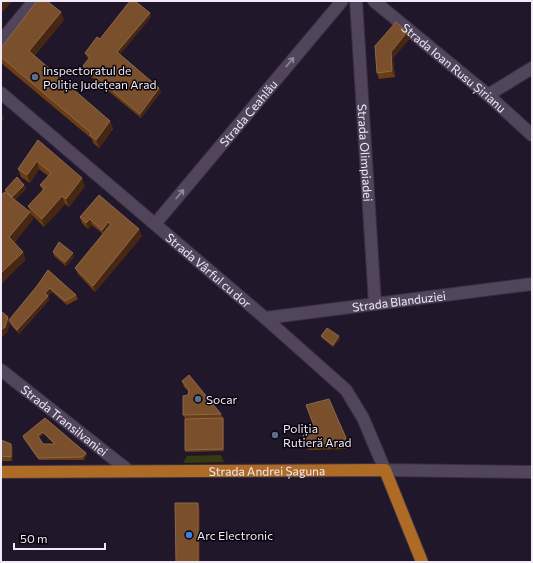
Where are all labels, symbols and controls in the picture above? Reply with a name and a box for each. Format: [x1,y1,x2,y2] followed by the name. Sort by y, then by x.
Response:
[399,20,509,115] street label: Strada Ioan Rusu Șirianu
[286,57,295,68] one-way arrow
[43,63,156,92] place label: Inspectoratul de Poliție Județean Arad
[30,72,40,82] marker: Inspectoratul de Poliție Județean Arad
[216,77,280,149] street label: Strada Ceahlău
[355,104,376,202] street label: Strada Olimpiadei
[175,189,184,199] one-way arrow
[163,230,254,310] street label: Strada Vârful cu dor
[351,288,447,314] street label: Strada Blanduziei
[19,382,111,459] street label: Strada Transilvaniei
[206,392,237,406] place label: Socar
[193,394,203,404] marker: Socar
[283,421,351,449] place label: Poliția Rutieră Arad
[270,430,280,440] marker: Poliția Rutieră Arad
[209,463,325,479] street label: Strada Andrei Șaguna
[14,525,105,551] scale bar
[197,528,273,542] place label: Arc Electronic
[184,530,194,540] marker: Arc Electronic
[20,531,48,545] text: 50 m

